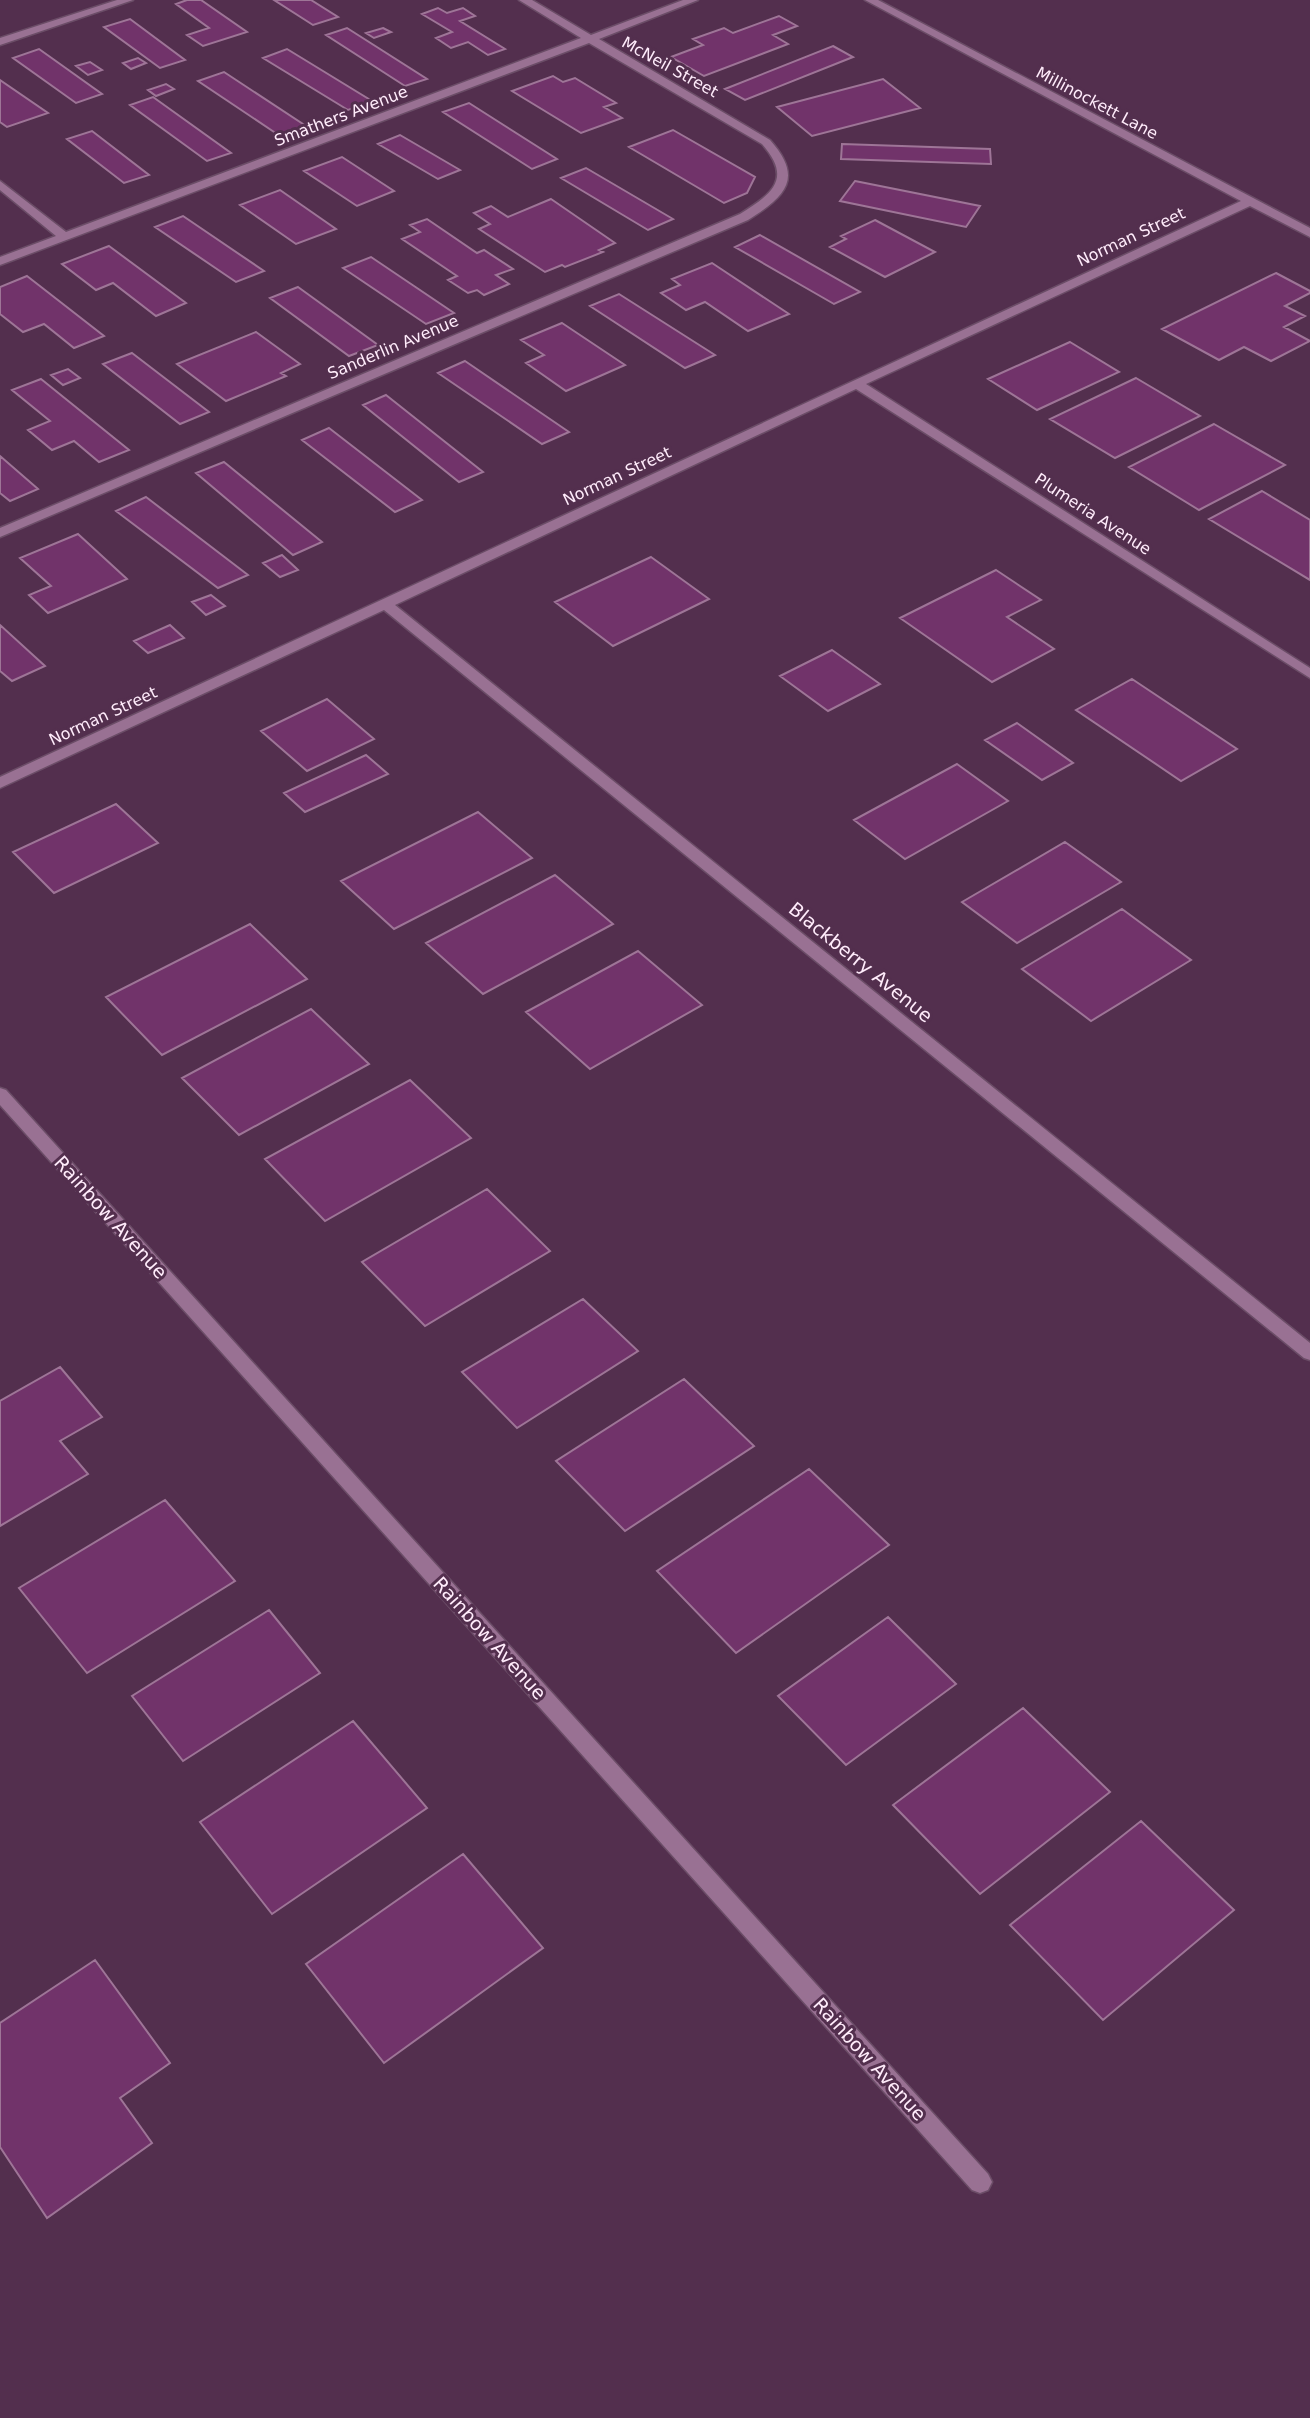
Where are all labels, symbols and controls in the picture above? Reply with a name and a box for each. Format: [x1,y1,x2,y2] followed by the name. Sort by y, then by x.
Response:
[619,33,721,101] street label: McNeil Street
[1033,63,1161,143] street label: Millinockett Lane
[272,82,410,150] street label: Smathers Avenue
[1074,204,1188,270] street label: Norman Street
[325,311,461,383] street label: Sanderlin Avenue
[560,443,674,509] street label: Norman Street
[1031,469,1155,559] street label: Plumeria Avenue
[46,683,160,749] street label: Norman Street
[785,897,937,1027] street label: Blackberry Avenue
[50,1151,172,1283] street label: Rainbow Avenue
[429,1572,551,1704] street label: Rainbow Avenue
[809,1993,931,2125] street label: Rainbow Avenue

